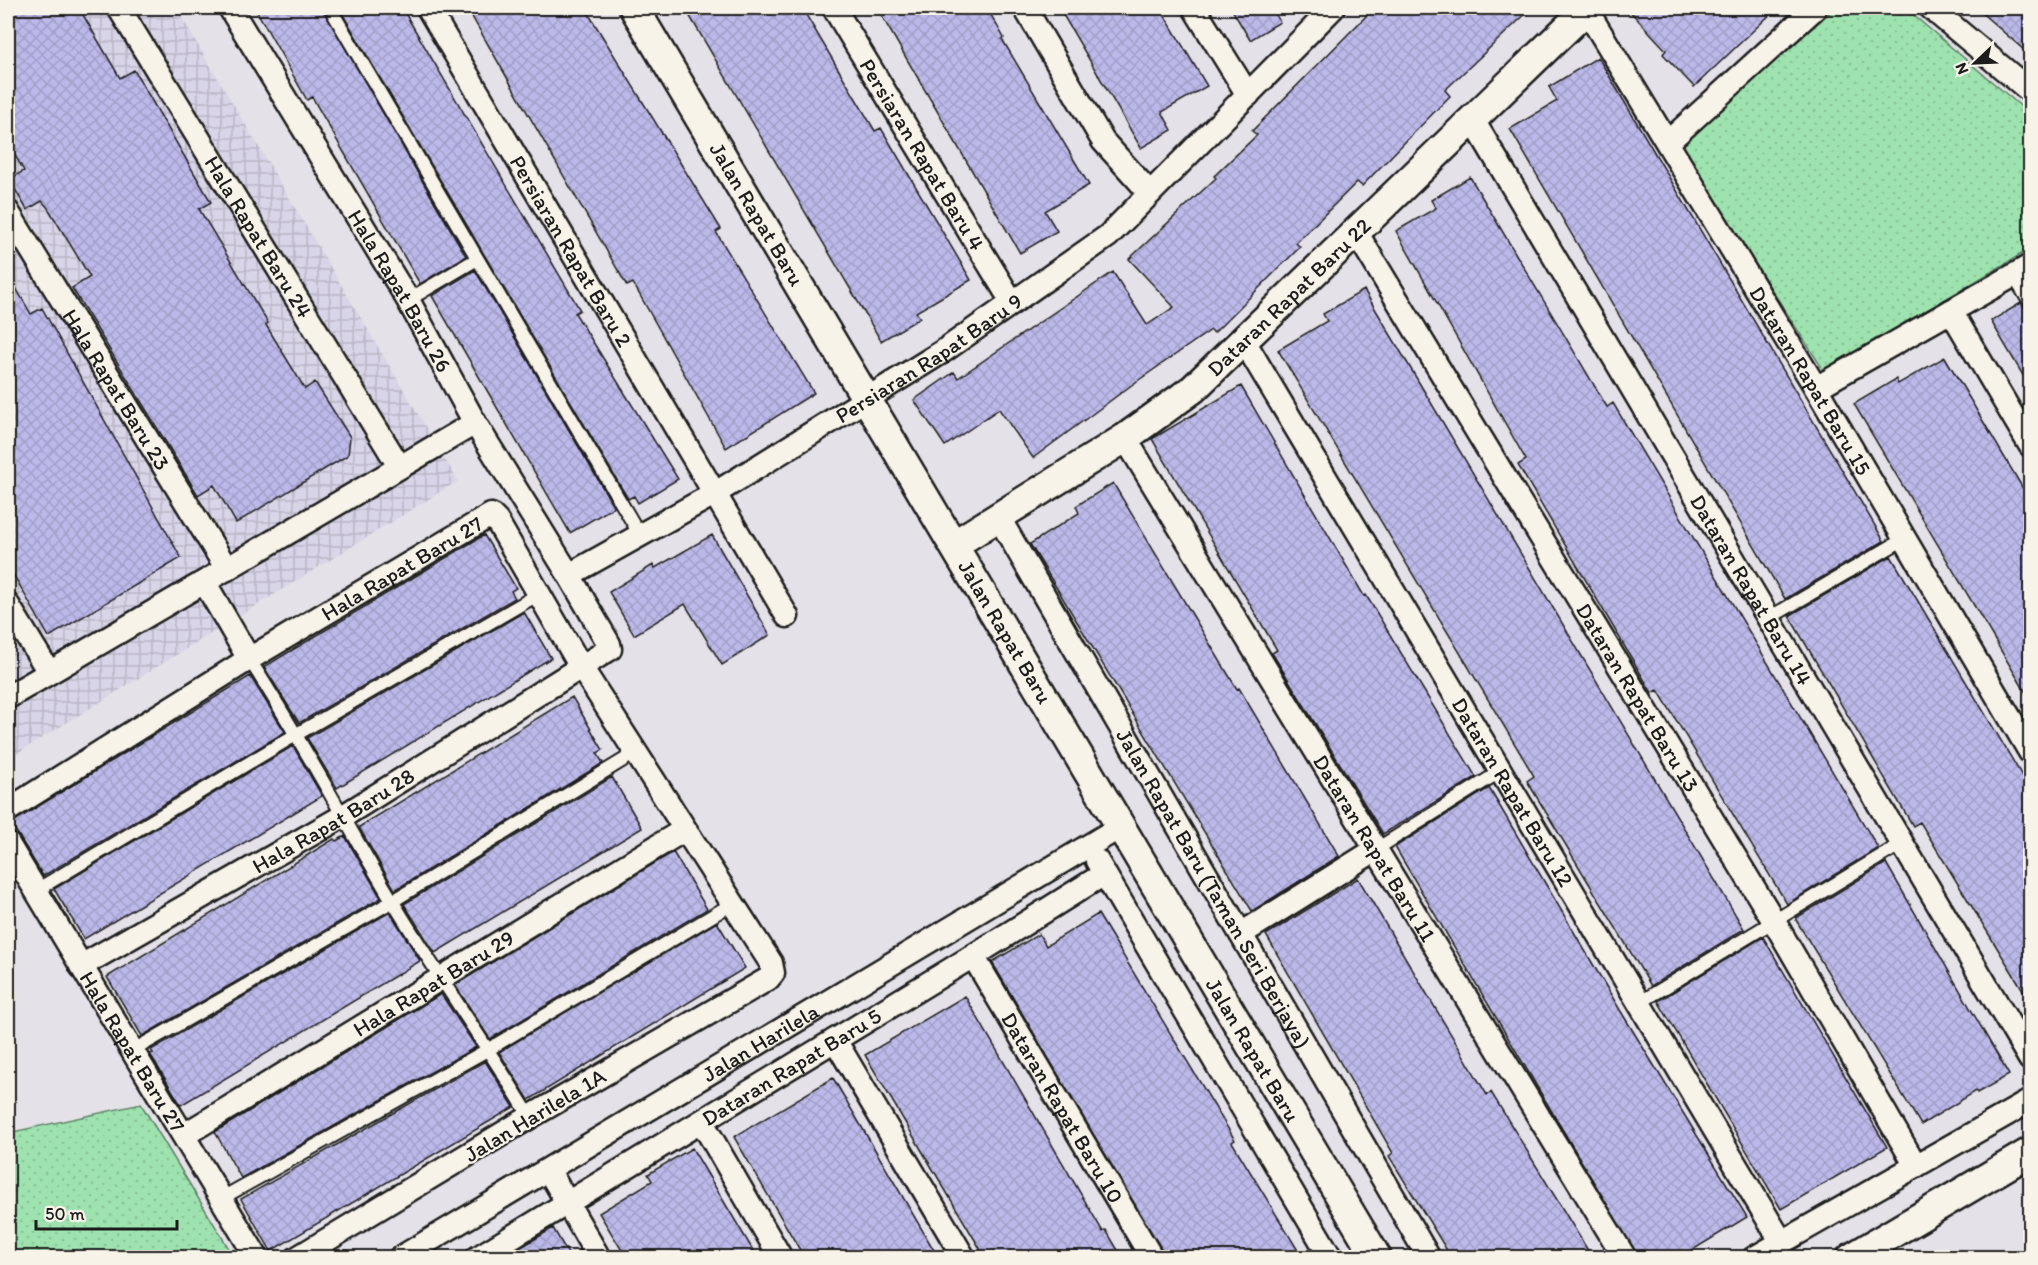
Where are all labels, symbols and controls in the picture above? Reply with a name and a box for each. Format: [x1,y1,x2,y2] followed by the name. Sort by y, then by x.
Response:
[1945,33,2005,93] north arrow
[854,53,991,255] street label: Persiaran Rapat Baru 4
[1951,60,1973,77] text: N
[704,137,811,291] street label: Jalan Rapat Baru
[504,150,639,352] street label: Persiaran Rapat Baru 2
[199,151,319,323] street label: Hala Rapat Baru 24
[342,204,458,377] street label: Hala Rapat Baru 26
[1201,211,1376,382] street label: Dataran Rapat Baru 22
[1744,281,1878,480] street label: Dataran Rapat Baru 15
[830,287,1027,429] street label: Persiaran Rapat Baru 9
[57,304,176,475] street label: Hala Rapat Baru 23
[1685,489,1819,690] street label: Dataran Rapat Baru 14
[316,510,487,627] street label: Hala Rapat Baru 27
[953,555,1059,708] street label: Jalan Rapat Baru
[1571,598,1706,797] street label: Dataran Rapat Baru 13
[1446,692,1580,892] street label: Dataran Rapat Baru 12
[1112,723,1316,1051] street label: Jalan Rapat Baru (Taman Seri Berjaya)
[1308,749,1442,946] street label: Dataran Rapat Baru 11
[247,762,419,879] street label: Hala Rapat Baru 28
[348,924,519,1042] street label: Hala Rapat Baru 29
[74,966,192,1137] street label: Hala Rapat Baru 27
[1201,974,1307,1126] street label: Jalan Rapat Baru
[697,997,824,1087] street label: Jalan Harilela
[697,1002,886,1132] street label: Dataran Rapat Baru 5
[996,1007,1130,1208] street label: Dataran Rapat Baru 10
[459,1062,611,1168] street label: Jalan Harilela 1A
[36,1193,177,1231] scale bar
[45,1203,85,1225] text: 50 m

